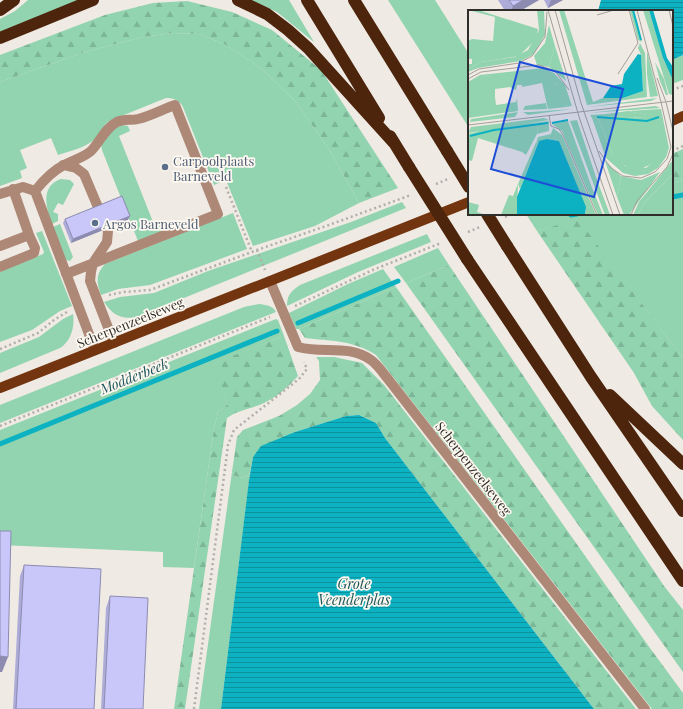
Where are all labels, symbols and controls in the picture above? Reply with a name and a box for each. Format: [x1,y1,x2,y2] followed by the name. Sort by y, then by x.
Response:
[468,10,673,215] inset map
[173,152,254,184] place label: Carpoolplaats Barneveld
[160,162,170,172] marker: Carpoolplaats Barneveld
[102,215,199,232] place label: Argos Barneveld
[90,218,100,228] marker: Argos Barneveld
[74,293,186,351] street label: Scherpenzeelseweg
[96,354,171,399] water label: Modderbeek
[432,418,516,518] street label: Scherpenzeelseweg
[318,574,391,609] water label: Grote Veenderplas

